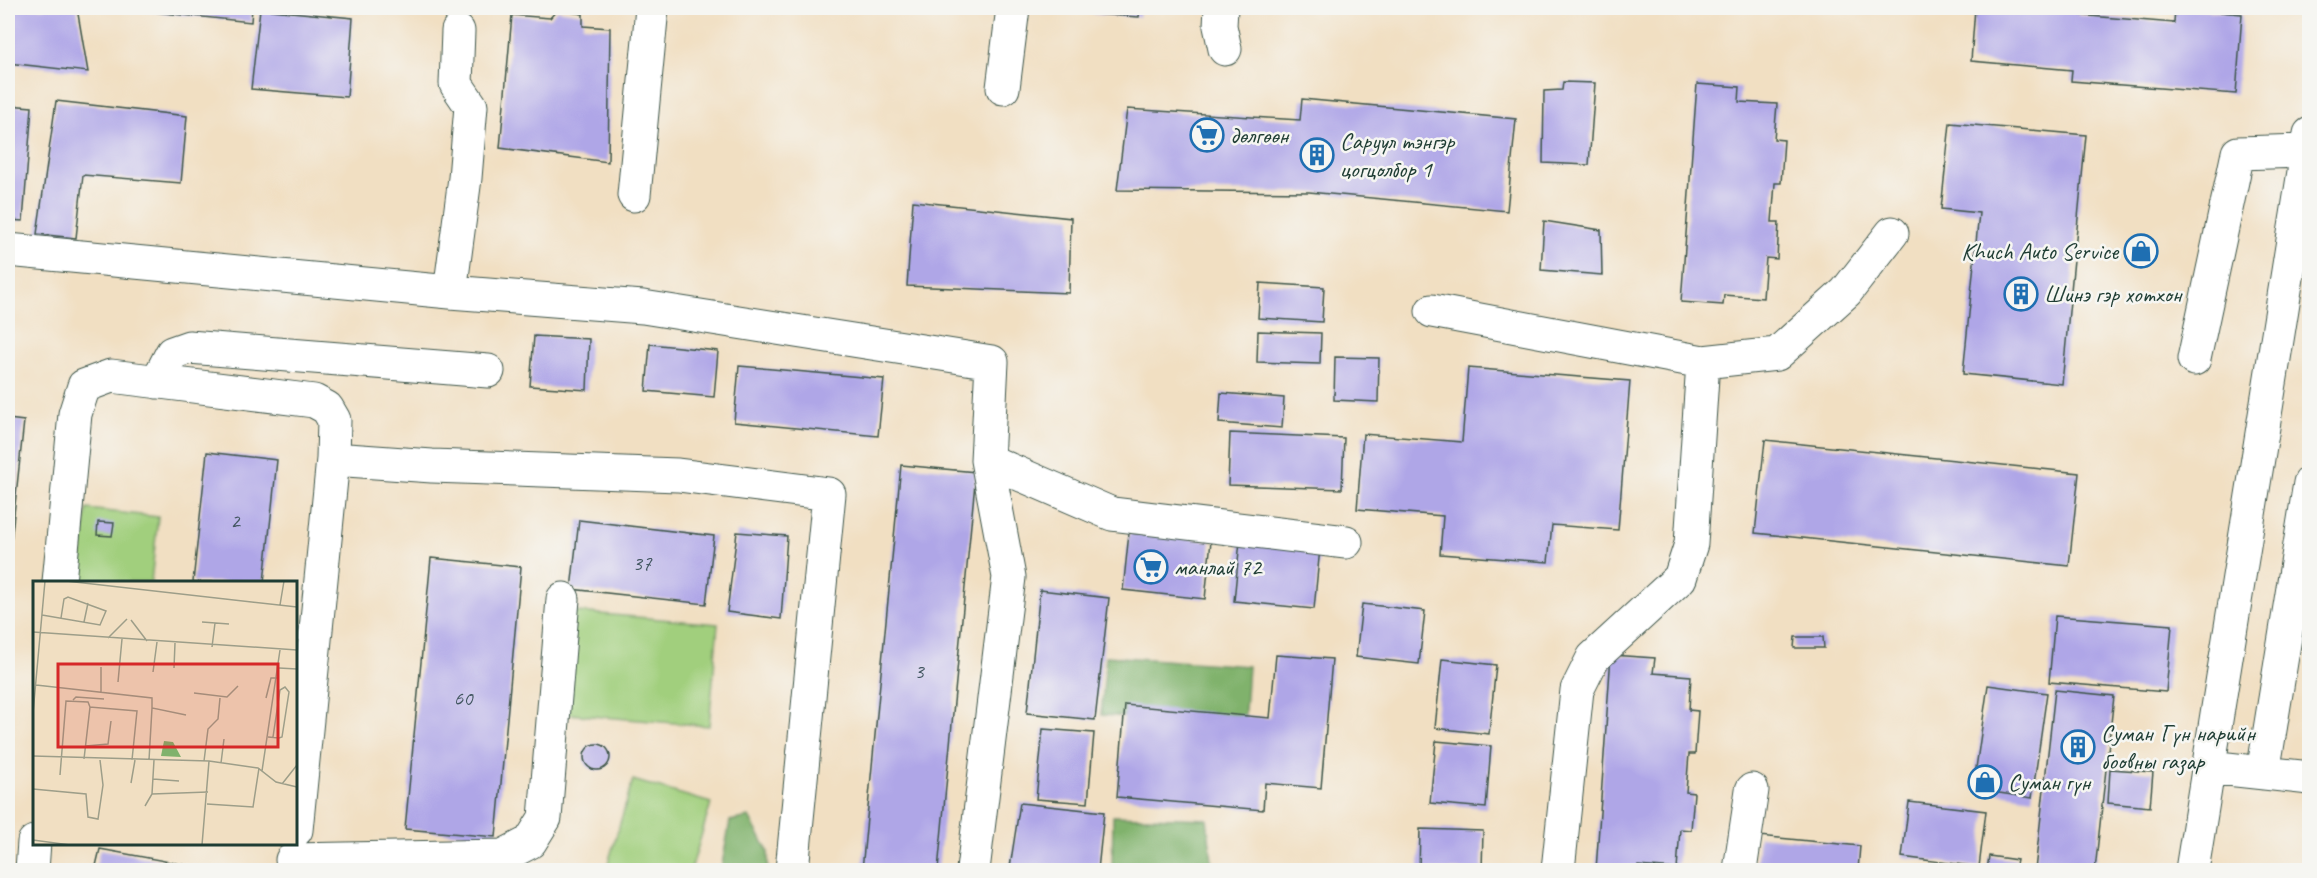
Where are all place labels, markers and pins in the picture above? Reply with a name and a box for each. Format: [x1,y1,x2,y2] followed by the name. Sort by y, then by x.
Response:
[1189,117,1225,153] supermarket icon: дөлгөөн
[1230,120,1291,150] place label: дөлгөөн
[1340,126,1455,184] place label: Саруул тэнгэр цогцолбор 1
[1299,137,1335,173] building icon: Саруул тэнгэр цогцолбор 1
[2123,233,2159,269] shop icon: Khuch Auto Service
[1961,236,2120,266] place label: Khuch Auto Service
[2003,276,2039,312] building icon: Шинэ гэр хотхон
[2044,279,2183,309] place label: Шинэ гэр хотхон
[1133,549,1169,585] supermarket icon: манлай 72
[1174,552,1264,582] place label: манлай 72
[2101,718,2257,776] place label: Суман Гүн нарийн боовны газар
[2060,729,2096,765] building icon: Суман Гүн нарийн боовны газар
[1967,764,2003,800] shop icon: Суман гүн
[2008,767,2093,797] place label: Суман гүн

